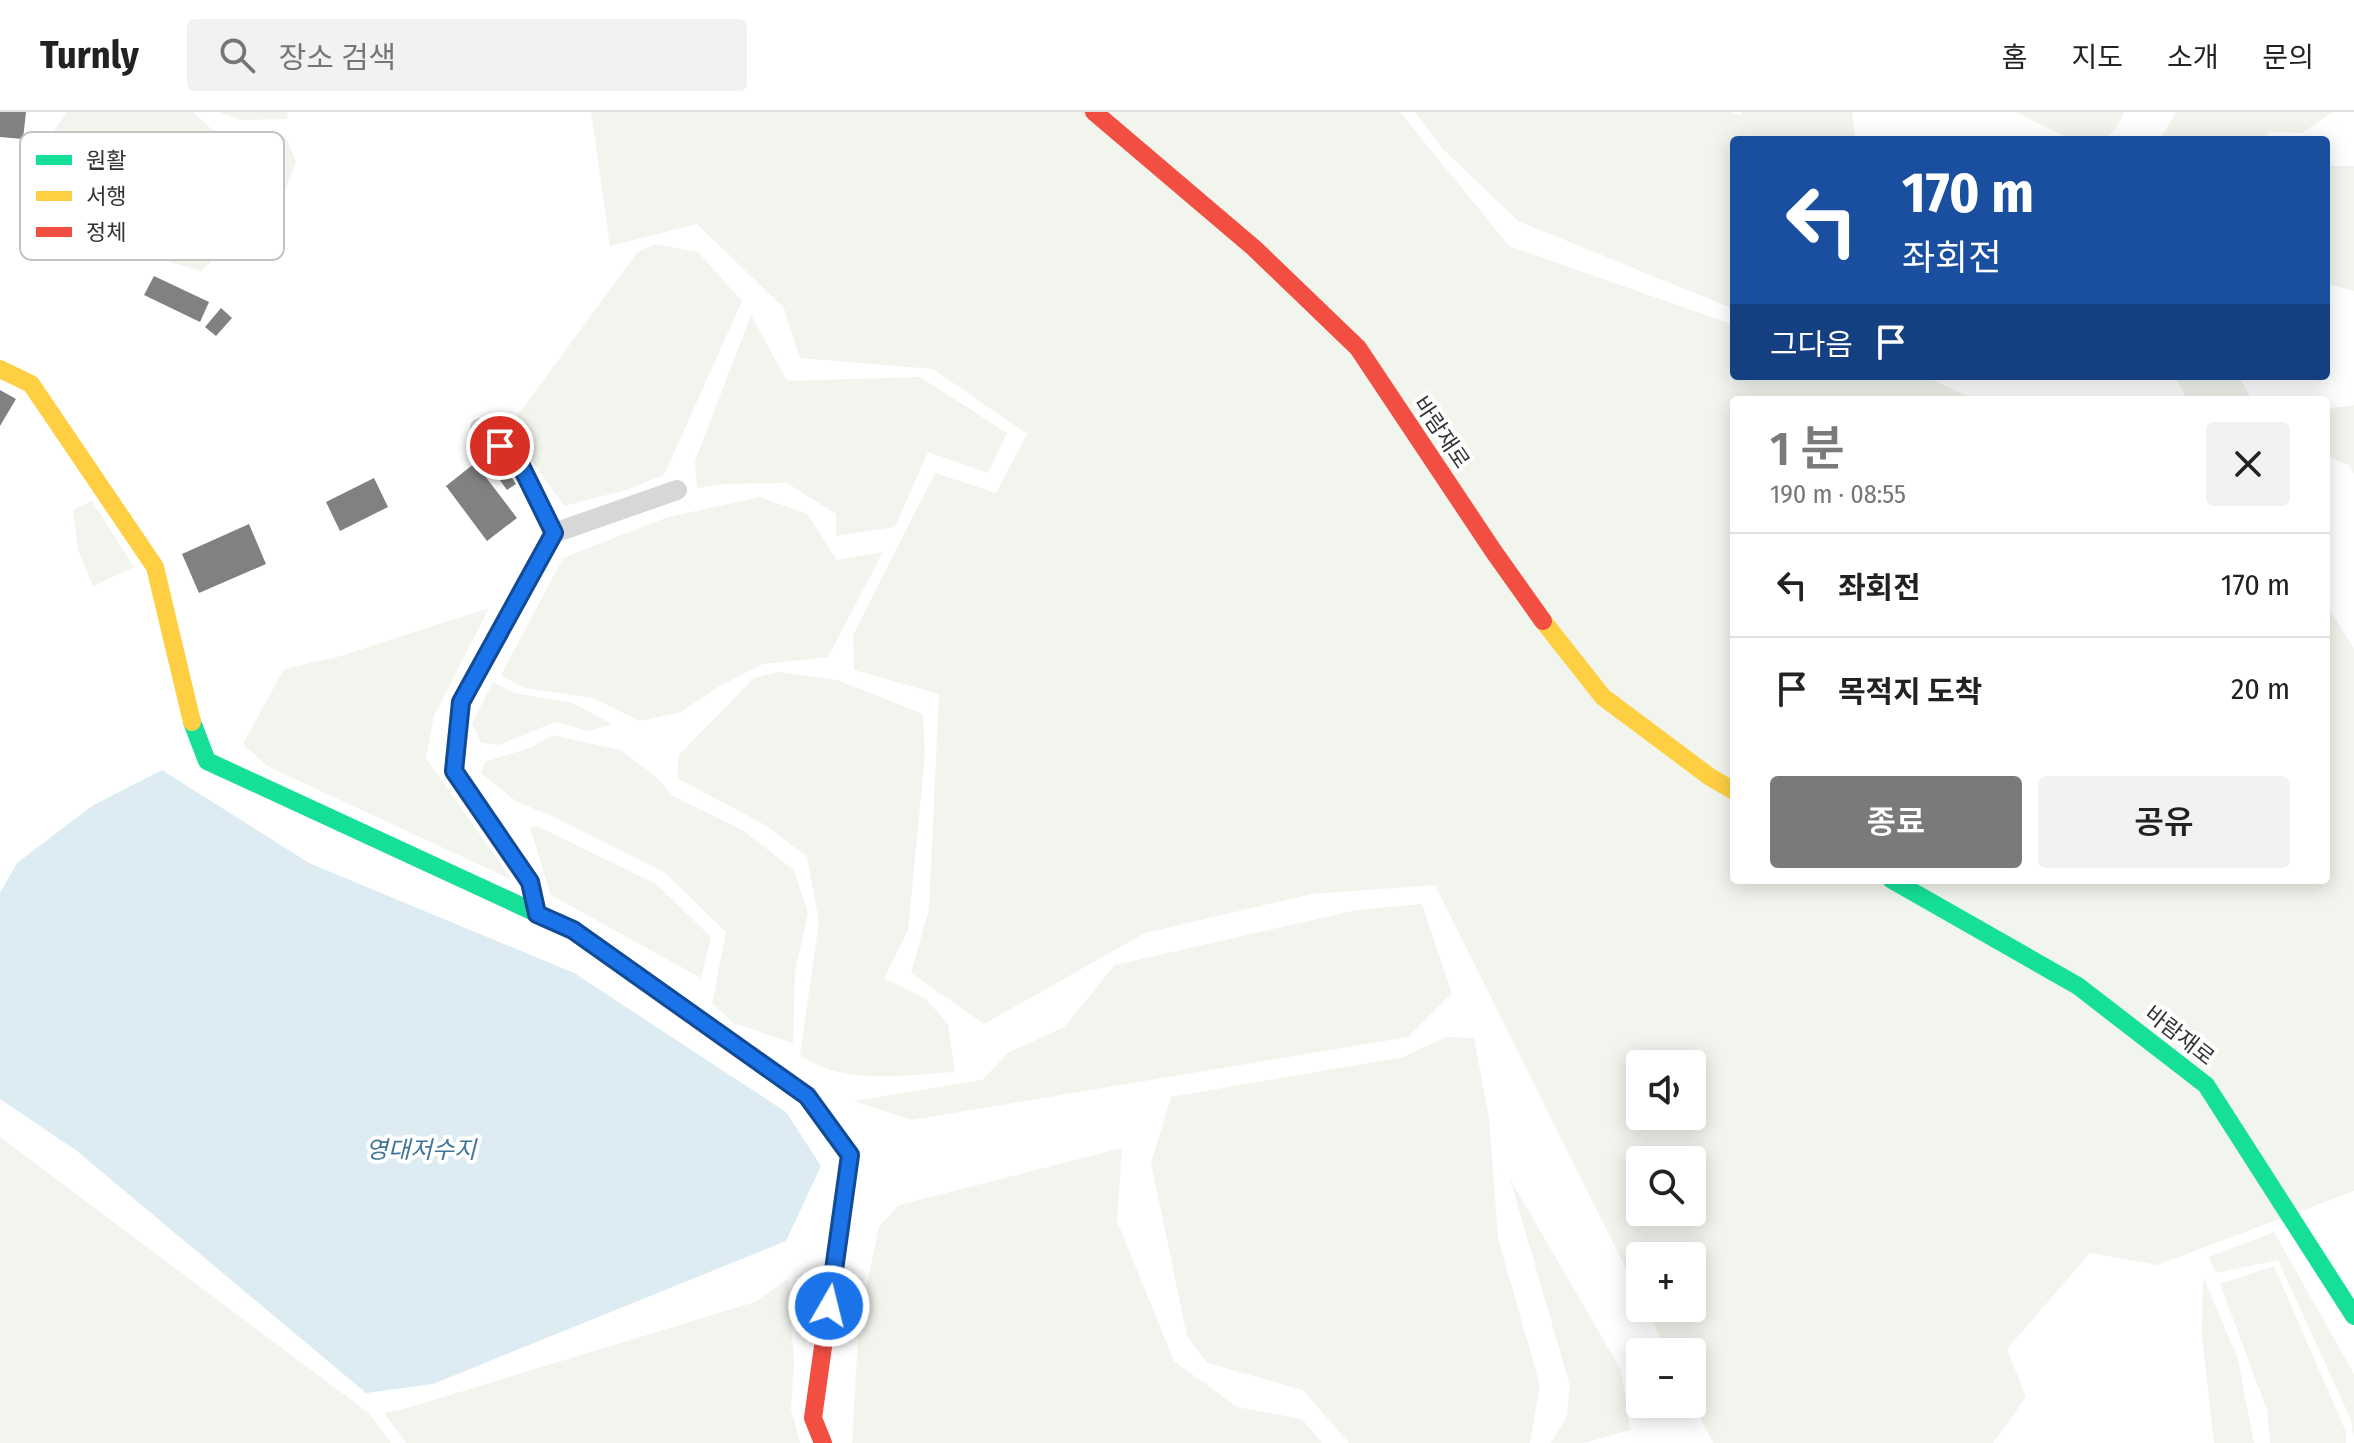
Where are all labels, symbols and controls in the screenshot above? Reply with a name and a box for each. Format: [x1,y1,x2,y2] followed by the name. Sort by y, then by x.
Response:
[187,19,747,91] search box
[40,32,139,78] text: Turnly
[215,33,259,77] icon: search
[279,40,396,76] text: 장소 검색
[2002,41,2027,74] text: 홈
[2071,41,2123,74] text: 지도
[2167,41,2218,74] text: 소개
[2262,41,2314,74] text: 문의
[20,132,284,260] legend
[86,147,126,174] text: 원활
[1902,160,2034,227] text: 170 m
[1770,168,1874,272] icon: left
[86,183,126,210] text: 서행
[86,219,126,246] text: 정체
[1902,236,2001,280] text: 좌회전
[1869,320,1913,364] icon: arrive
[1770,327,1853,363] text: 그다음
[1408,391,1475,473] street label: 바람재로
[466,412,534,480] pin
[1770,420,1844,478] text: 1 분
[2206,422,2290,506] button: close
[478,424,522,468] icon: arrive
[1770,479,1906,510] text: 190 m · 08:55
[1770,563,1814,607] icon: left
[2221,567,2290,603] text: 170 m
[1838,570,1921,606] text: 좌회전
[1770,667,1814,711] icon: arrive
[2231,671,2290,707] text: 20 m
[1838,674,1982,710] text: 목적지 도착
[1770,776,2022,868] button: 종료
[2038,776,2290,868] button: 공유
[2139,1000,2220,1071] street label: 바람재로
[1626,1050,1706,1418] map controls
[1626,1050,1706,1130] button: sound
[366,1136,478,1164] water label: 영대저수지
[1626,1146,1706,1226] button: search
[1626,1242,1706,1322] button: +
[787,1264,871,1348] position arrow
[1626,1338,1706,1418] button: −

